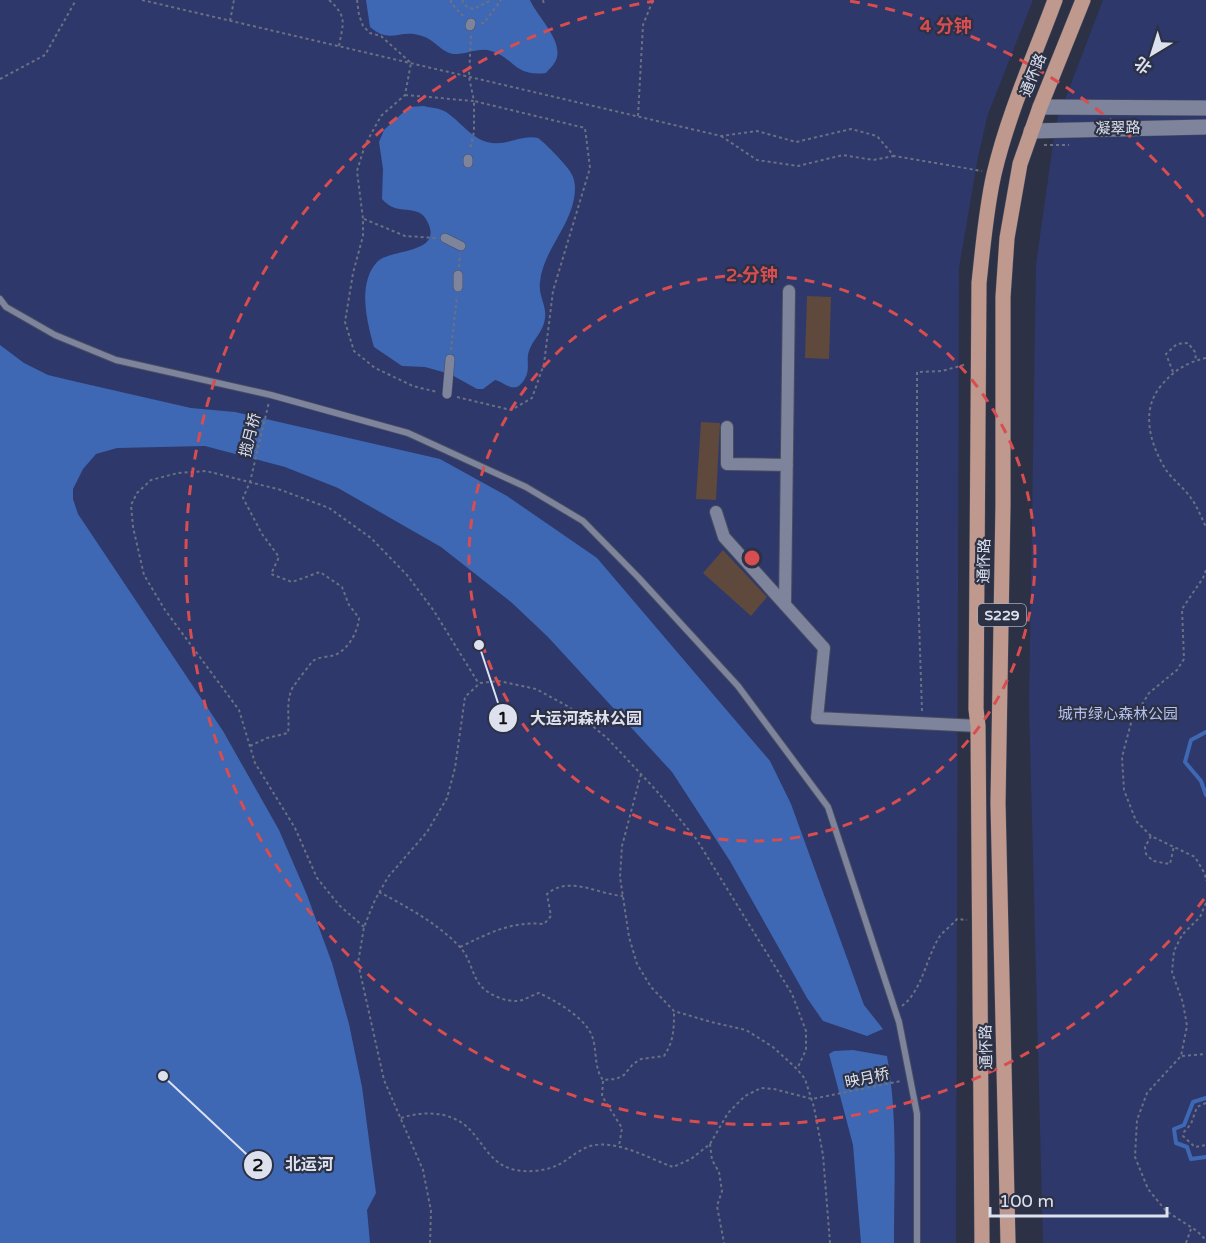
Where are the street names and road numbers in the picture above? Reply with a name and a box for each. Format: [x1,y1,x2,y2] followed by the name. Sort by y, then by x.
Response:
[1016,51,1050,99] street label: 通怀路
[1095,119,1141,137] street label: 凝翠路
[236,411,264,459] street label: 揽月桥
[975,538,993,584] street label: 通怀路
[978,604,1026,626] road number: S229
[977,1024,995,1070] street label: 通怀路
[843,1065,891,1091] street label: 映月桥

